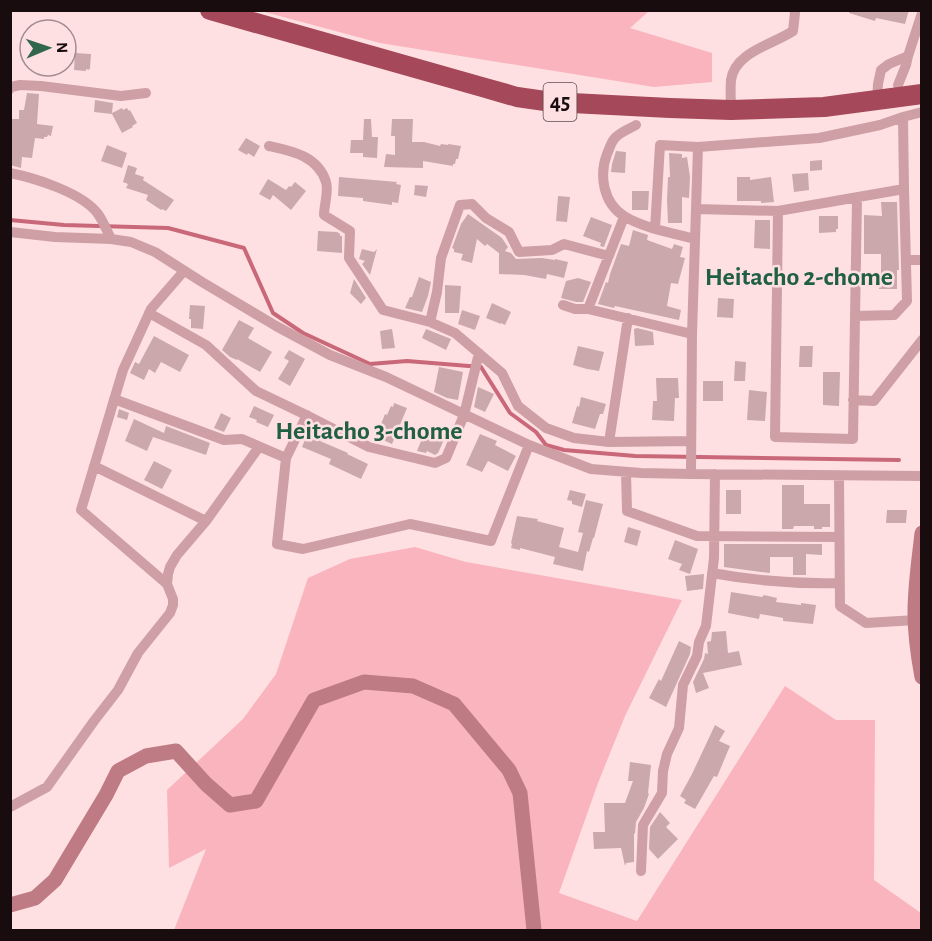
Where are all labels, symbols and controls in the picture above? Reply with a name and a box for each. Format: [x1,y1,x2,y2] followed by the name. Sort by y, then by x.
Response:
[18,18,78,78] north arrow
[54,42,70,53] text: N
[544,83,576,121] road number: 45
[705,264,893,290] district label: Heitacho 2-chome
[275,418,463,444] district label: Heitacho 3-chome

